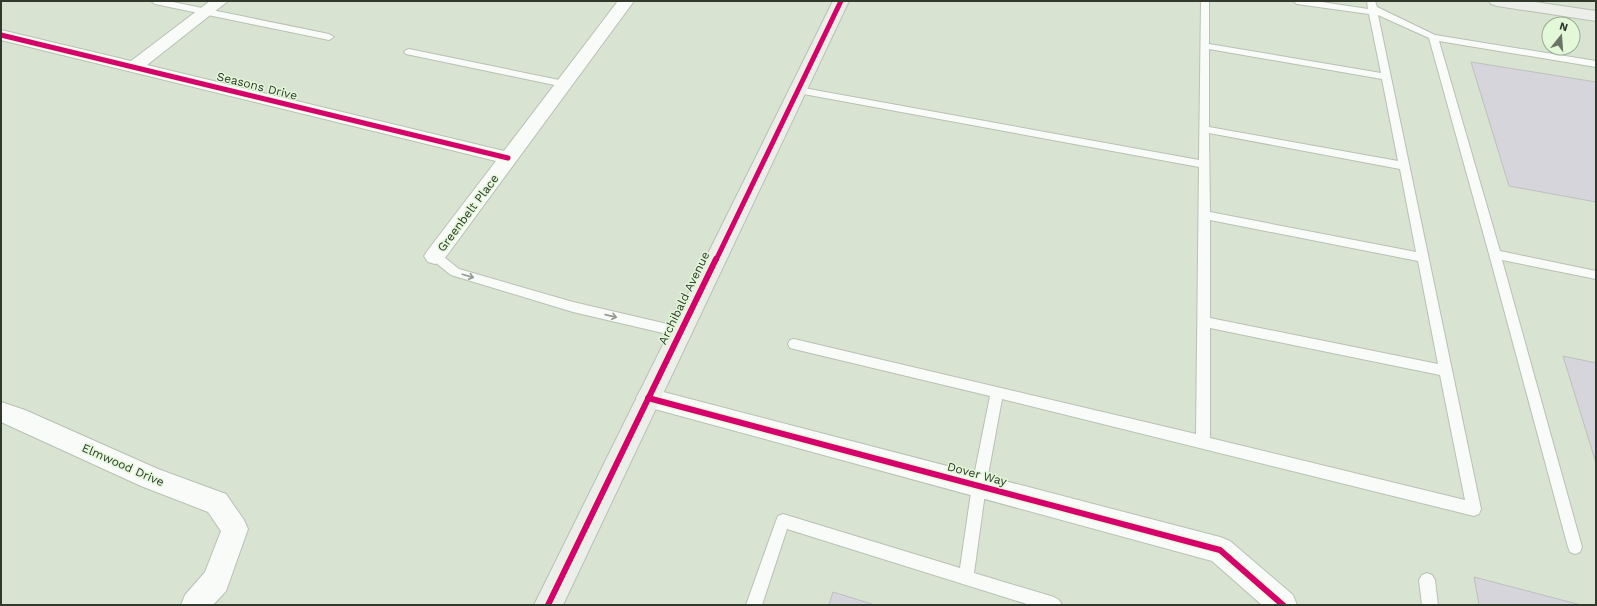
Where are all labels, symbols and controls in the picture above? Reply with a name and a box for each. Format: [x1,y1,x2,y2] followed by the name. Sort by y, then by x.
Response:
[1541,16,1581,56] north arrow
[1558,20,1570,34] text: N
[215,69,299,103] street label: Seasons Drive
[434,172,502,254] street label: Greenbelt Place
[655,249,713,347] street label: Archibald Avenue
[461,273,474,280] one-way arrow
[604,312,617,320] one-way arrow
[80,441,166,489] street label: Elmwood Drive
[946,459,1009,489] street label: Dover Way

